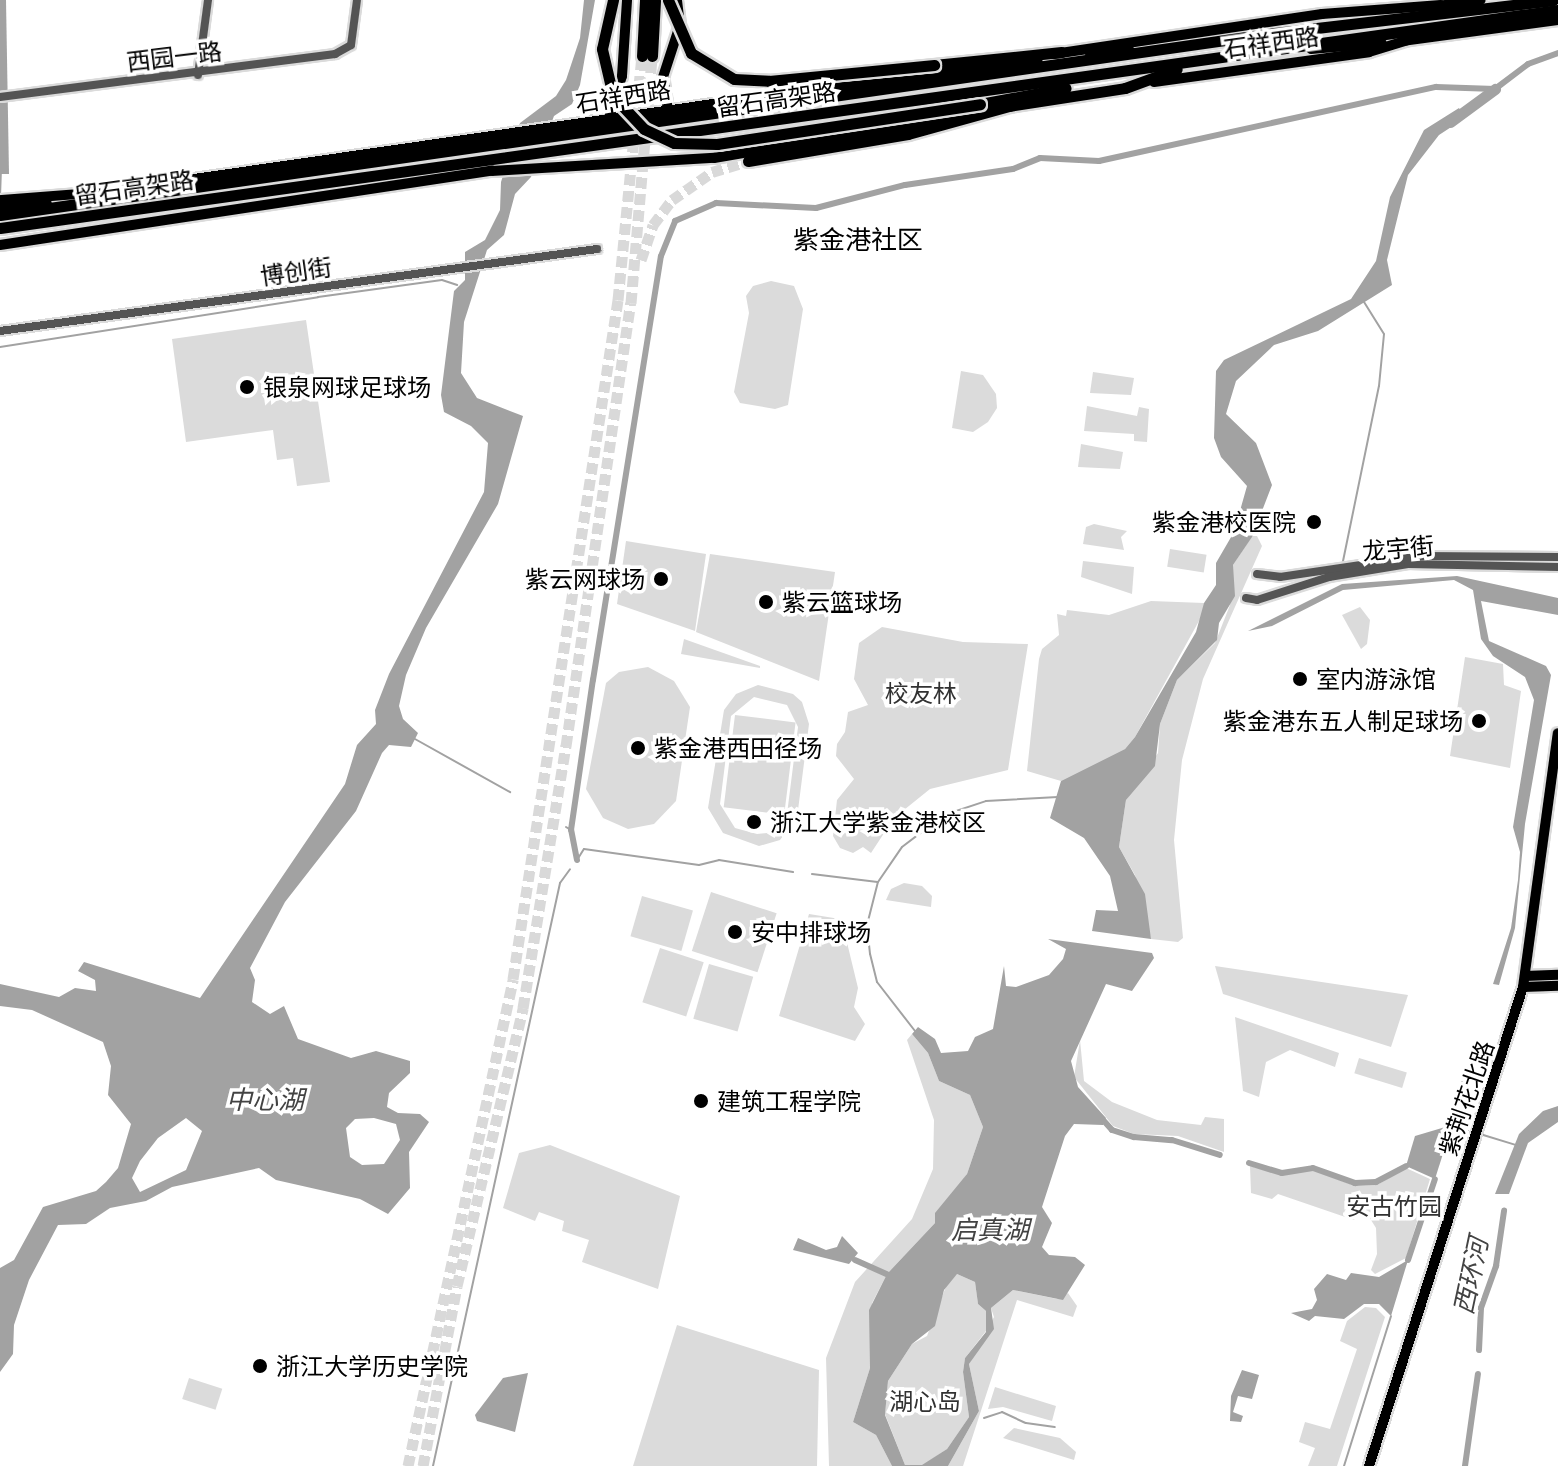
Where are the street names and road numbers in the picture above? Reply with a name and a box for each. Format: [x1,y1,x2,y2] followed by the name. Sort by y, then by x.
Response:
[1221,21,1321,63] street label: 石祥西路
[125,36,223,76] street label: 西园一路
[573,74,673,118] street label: 石祥西路
[715,76,837,122] street label: 留石高架路
[73,164,195,210] street label: 留石高架路
[258,252,334,290] street label: 博创街
[1361,531,1435,565] street label: 龙宇街
[1433,1037,1499,1159] street label: 紫荆花北路

